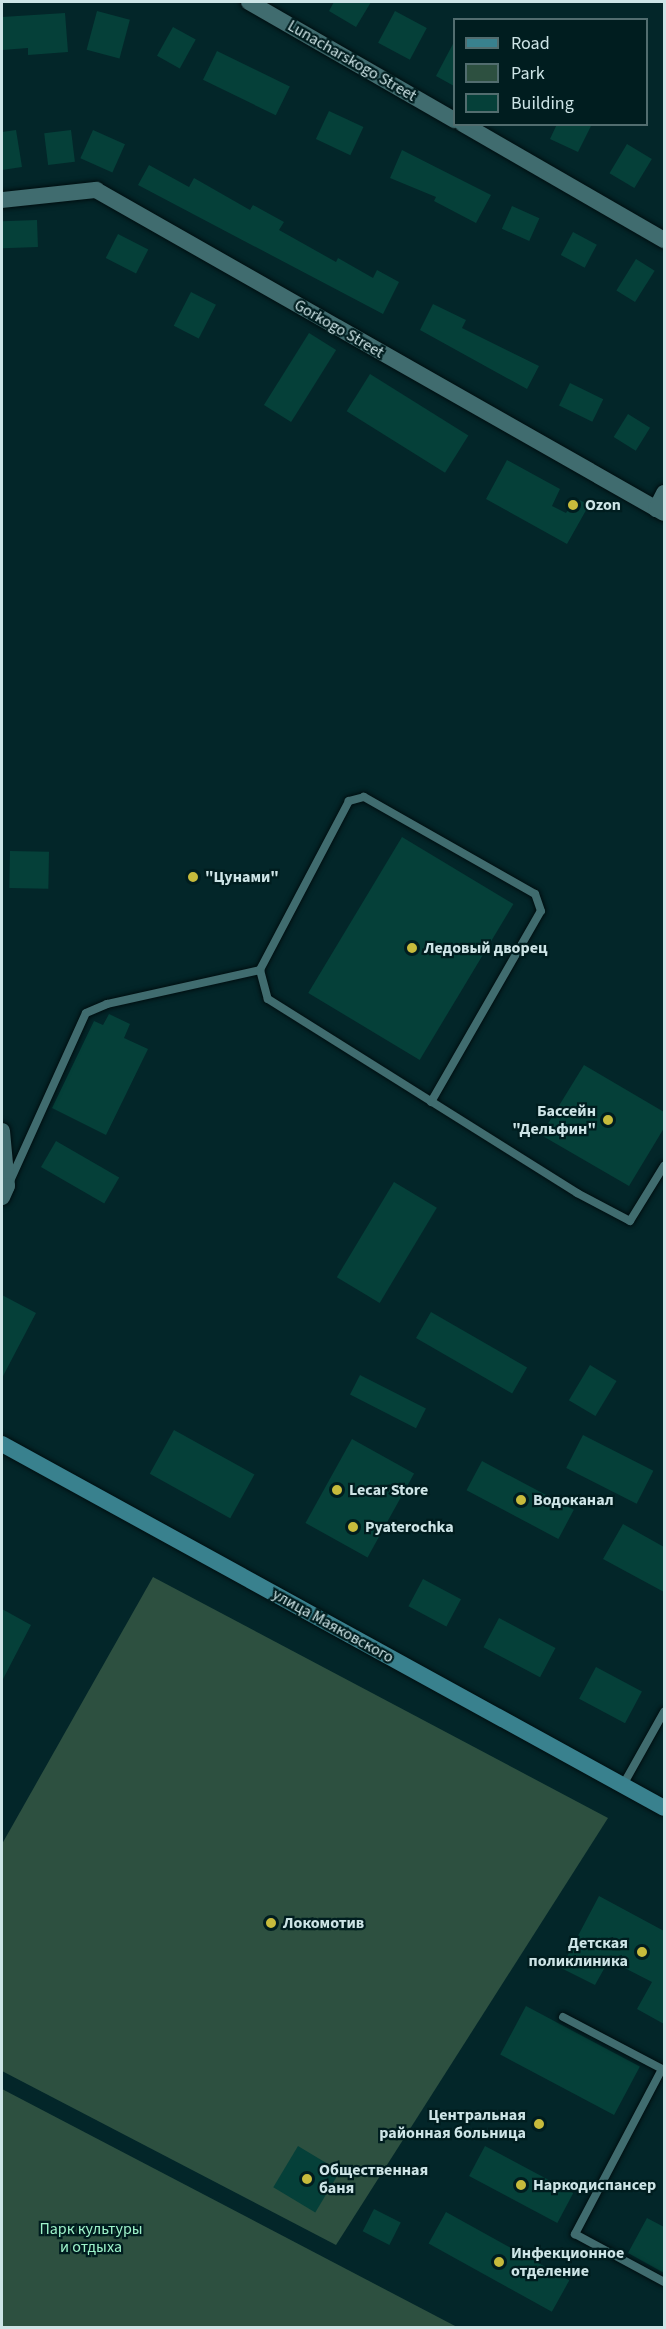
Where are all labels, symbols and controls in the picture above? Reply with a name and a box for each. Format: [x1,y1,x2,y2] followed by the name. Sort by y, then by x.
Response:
[284,16,420,106] street label: Lunacharskogo Street
[453,18,648,126] legend
[511,31,550,56] text: Road
[511,61,545,86] text: Park
[511,91,574,116] text: Building
[291,296,387,362] street label: Gorkogo Street
[585,495,621,515] place label: Ozon
[566,498,580,512] marker: Ozon
[205,867,279,887] place label: "Цунами"
[186,870,200,884] marker: "Цунами"
[424,938,547,958] place label: Ледовый дворец
[405,941,419,955] marker: Ледовый дворец
[512,1101,596,1139] place label: Бассейн "Дельфин"
[601,1113,615,1127] marker: Бассейн "Дельфин"
[349,1480,428,1500] place label: Lecar Store
[330,1483,344,1497] marker: Lecar Store
[533,1490,614,1510] place label: Водоканал
[514,1493,528,1507] marker: Водоканал
[365,1517,454,1537] place label: Pyaterochka
[346,1520,360,1534] marker: Pyaterochka
[269,1585,397,1667] street label: улица Маяковского
[283,1913,364,1933] place label: Локомотив
[264,1916,278,1930] marker: Локомотив
[528,1933,628,1971] place label: Детская поликлиника
[633,1943,651,1961] marker: Детская поликлиника
[379,2105,526,2143] place label: Центральная районная больница
[530,2115,548,2133] marker: Центральная районная больница
[319,2160,428,2198] place label: Общественная баня
[300,2172,314,2186] marker: Общественная баня
[533,2175,656,2195] place label: Наркодиспансер
[514,2178,528,2192] marker: Наркодиспансер
[39,2219,143,2257] park label: Парк культуры и отдыха
[511,2243,624,2281] place label: Инфекционное отделение
[492,2255,506,2269] marker: Инфекционное отделение

